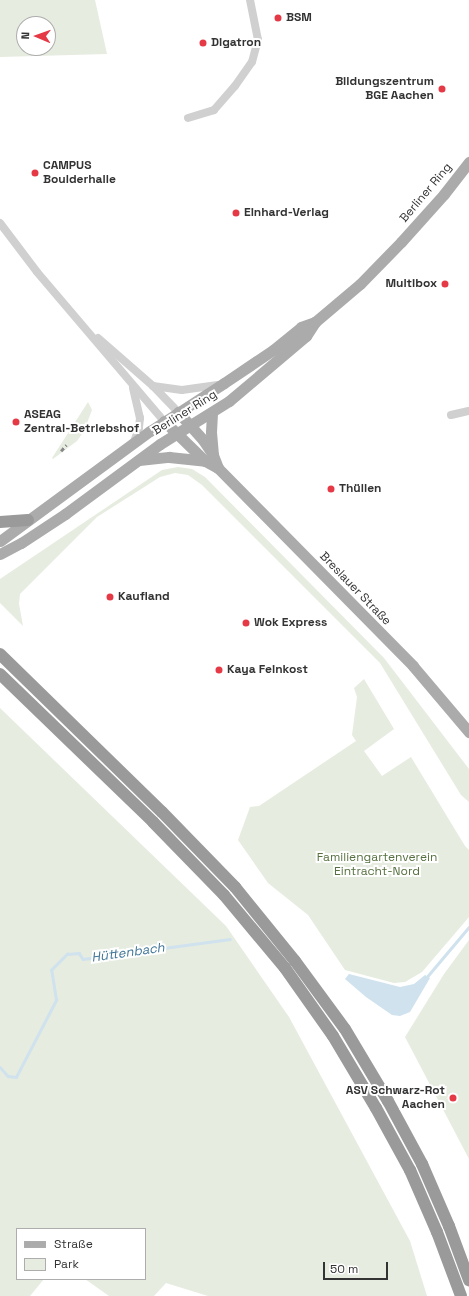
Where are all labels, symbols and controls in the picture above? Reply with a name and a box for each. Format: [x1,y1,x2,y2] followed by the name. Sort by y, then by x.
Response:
[286,11,312,25] place label: BSM
[273,13,283,23] marker: BSM
[16,16,56,56] north arrow
[18,32,32,40] text: N
[211,36,261,50] place label: Digatron
[198,38,208,48] marker: Digatron
[335,75,434,103] place label: Bildungszentrum BGE Aachen
[437,84,447,94] marker: Bildungszentrum BGE Aachen
[43,159,116,187] place label: CAMPUS Boulderhalle
[397,160,455,226] street label: Berliner Ring
[30,168,40,178] marker: CAMPUS Boulderhalle
[244,206,329,220] place label: Einhard-Verlag
[231,208,241,218] marker: Einhard-Verlag
[385,277,437,291] place label: Multibox
[440,279,450,289] marker: Multibox
[150,388,220,438] street label: Berliner Ring
[24,408,139,436] place label: ASEAG Zentral-Betriebshof
[11,417,21,427] marker: ASEAG Zentral-Betriebshof
[339,482,381,496] place label: Thüllen
[326,484,336,494] marker: Thüllen
[316,549,394,629] street label: Breslauer Straße
[118,590,170,604] place label: Kaufland
[105,592,115,602] marker: Kaufland
[254,616,327,630] place label: Wok Express
[241,618,251,628] marker: Wok Express
[227,663,308,677] place label: Kaya Feinkost
[214,665,224,675] marker: Kaya Feinkost
[317,851,437,879] park label: Familiengartenverein Eintracht-Nord
[90,940,166,966] water label: Hüttenbach
[346,1084,445,1112] place label: ASV Schwarz-Rot Aachen
[448,1093,458,1103] marker: ASV Schwarz-Rot Aachen
[16,1228,146,1280] legend
[54,1236,93,1252] text: Straße
[325,1254,390,1280] scale bar
[54,1256,79,1272] text: Park
[330,1261,358,1277] text: 50 m

